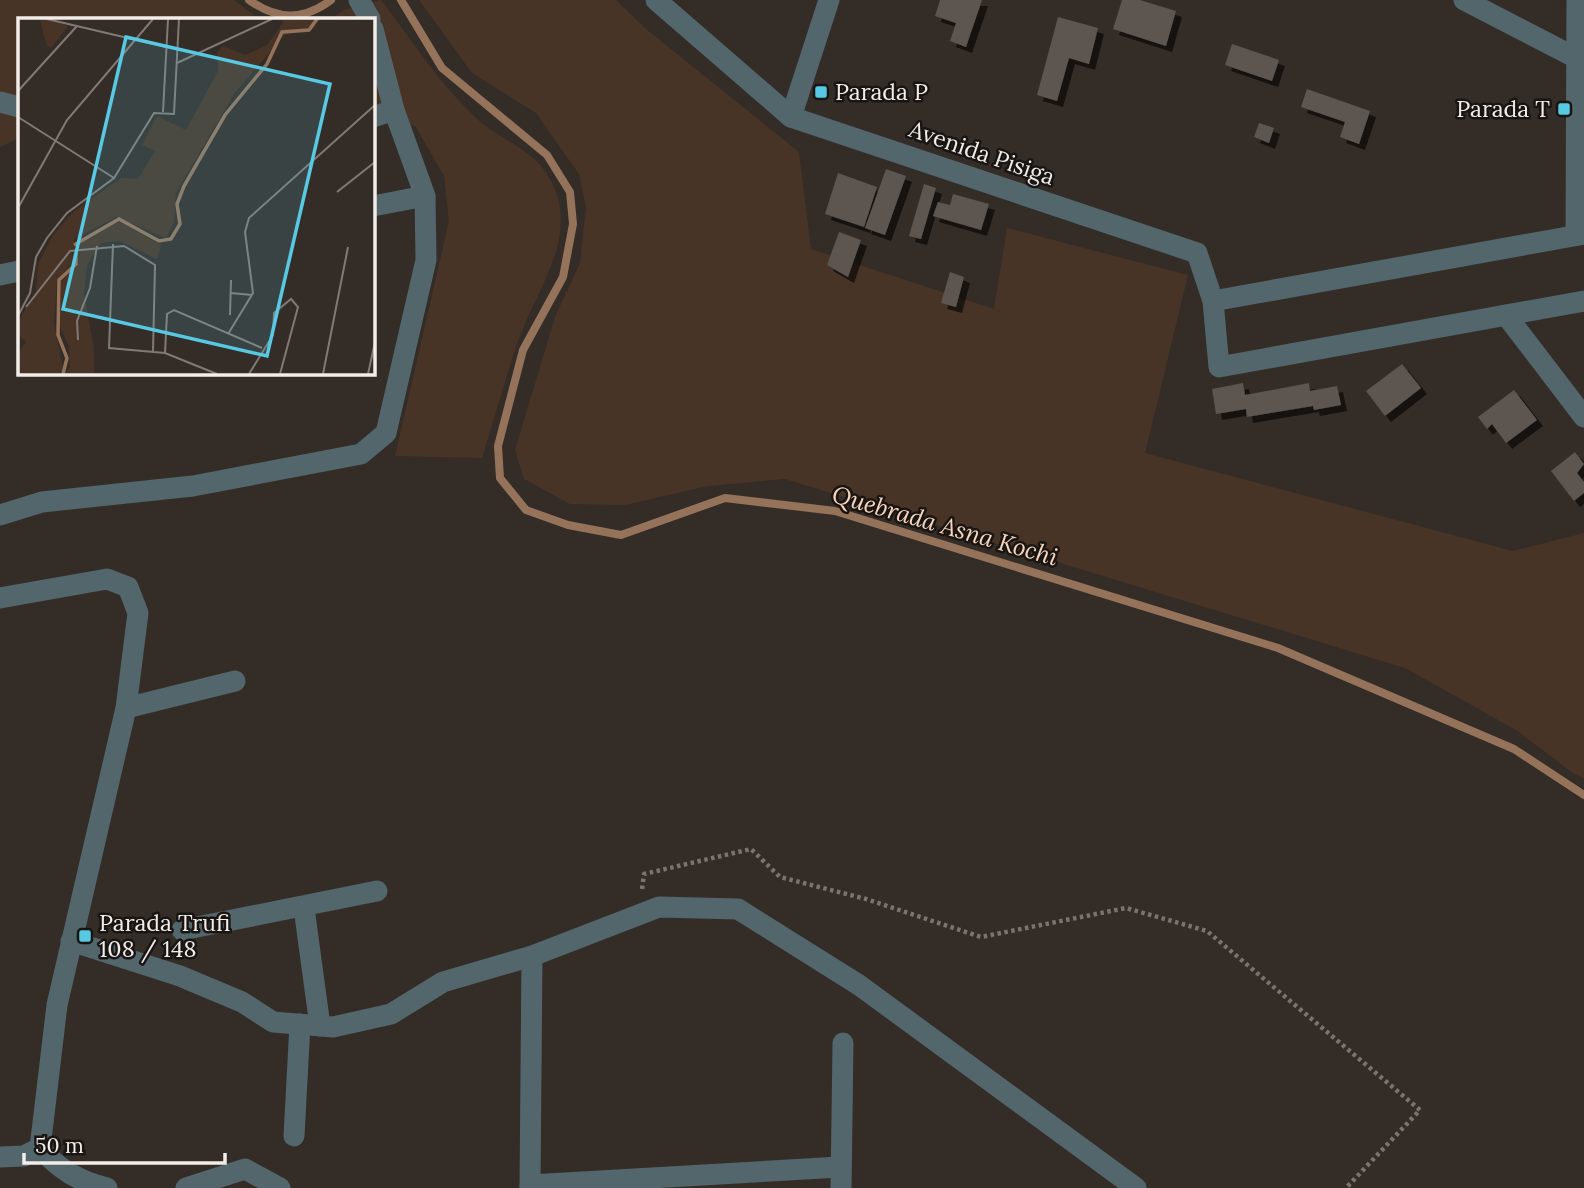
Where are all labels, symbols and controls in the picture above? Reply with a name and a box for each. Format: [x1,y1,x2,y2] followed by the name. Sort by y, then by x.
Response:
[18,18,374,374] inset map
[835,77,928,106] place label: Parada P
[813,84,829,100] marker: Parada P
[1456,94,1550,123] place label: Parada T
[1556,101,1572,117] marker: Parada T
[905,114,1059,191] street label: Avenida Pisiga
[829,478,1062,573] water label: Quebrada Asna Kochi
[99,908,230,964] place label: Parada Trufi 108 / 148
[77,928,93,944] marker: Parada Trufi 108 / 148
[24,1122,226,1166] scale bar
[35,1132,84,1159] text: 50 m

